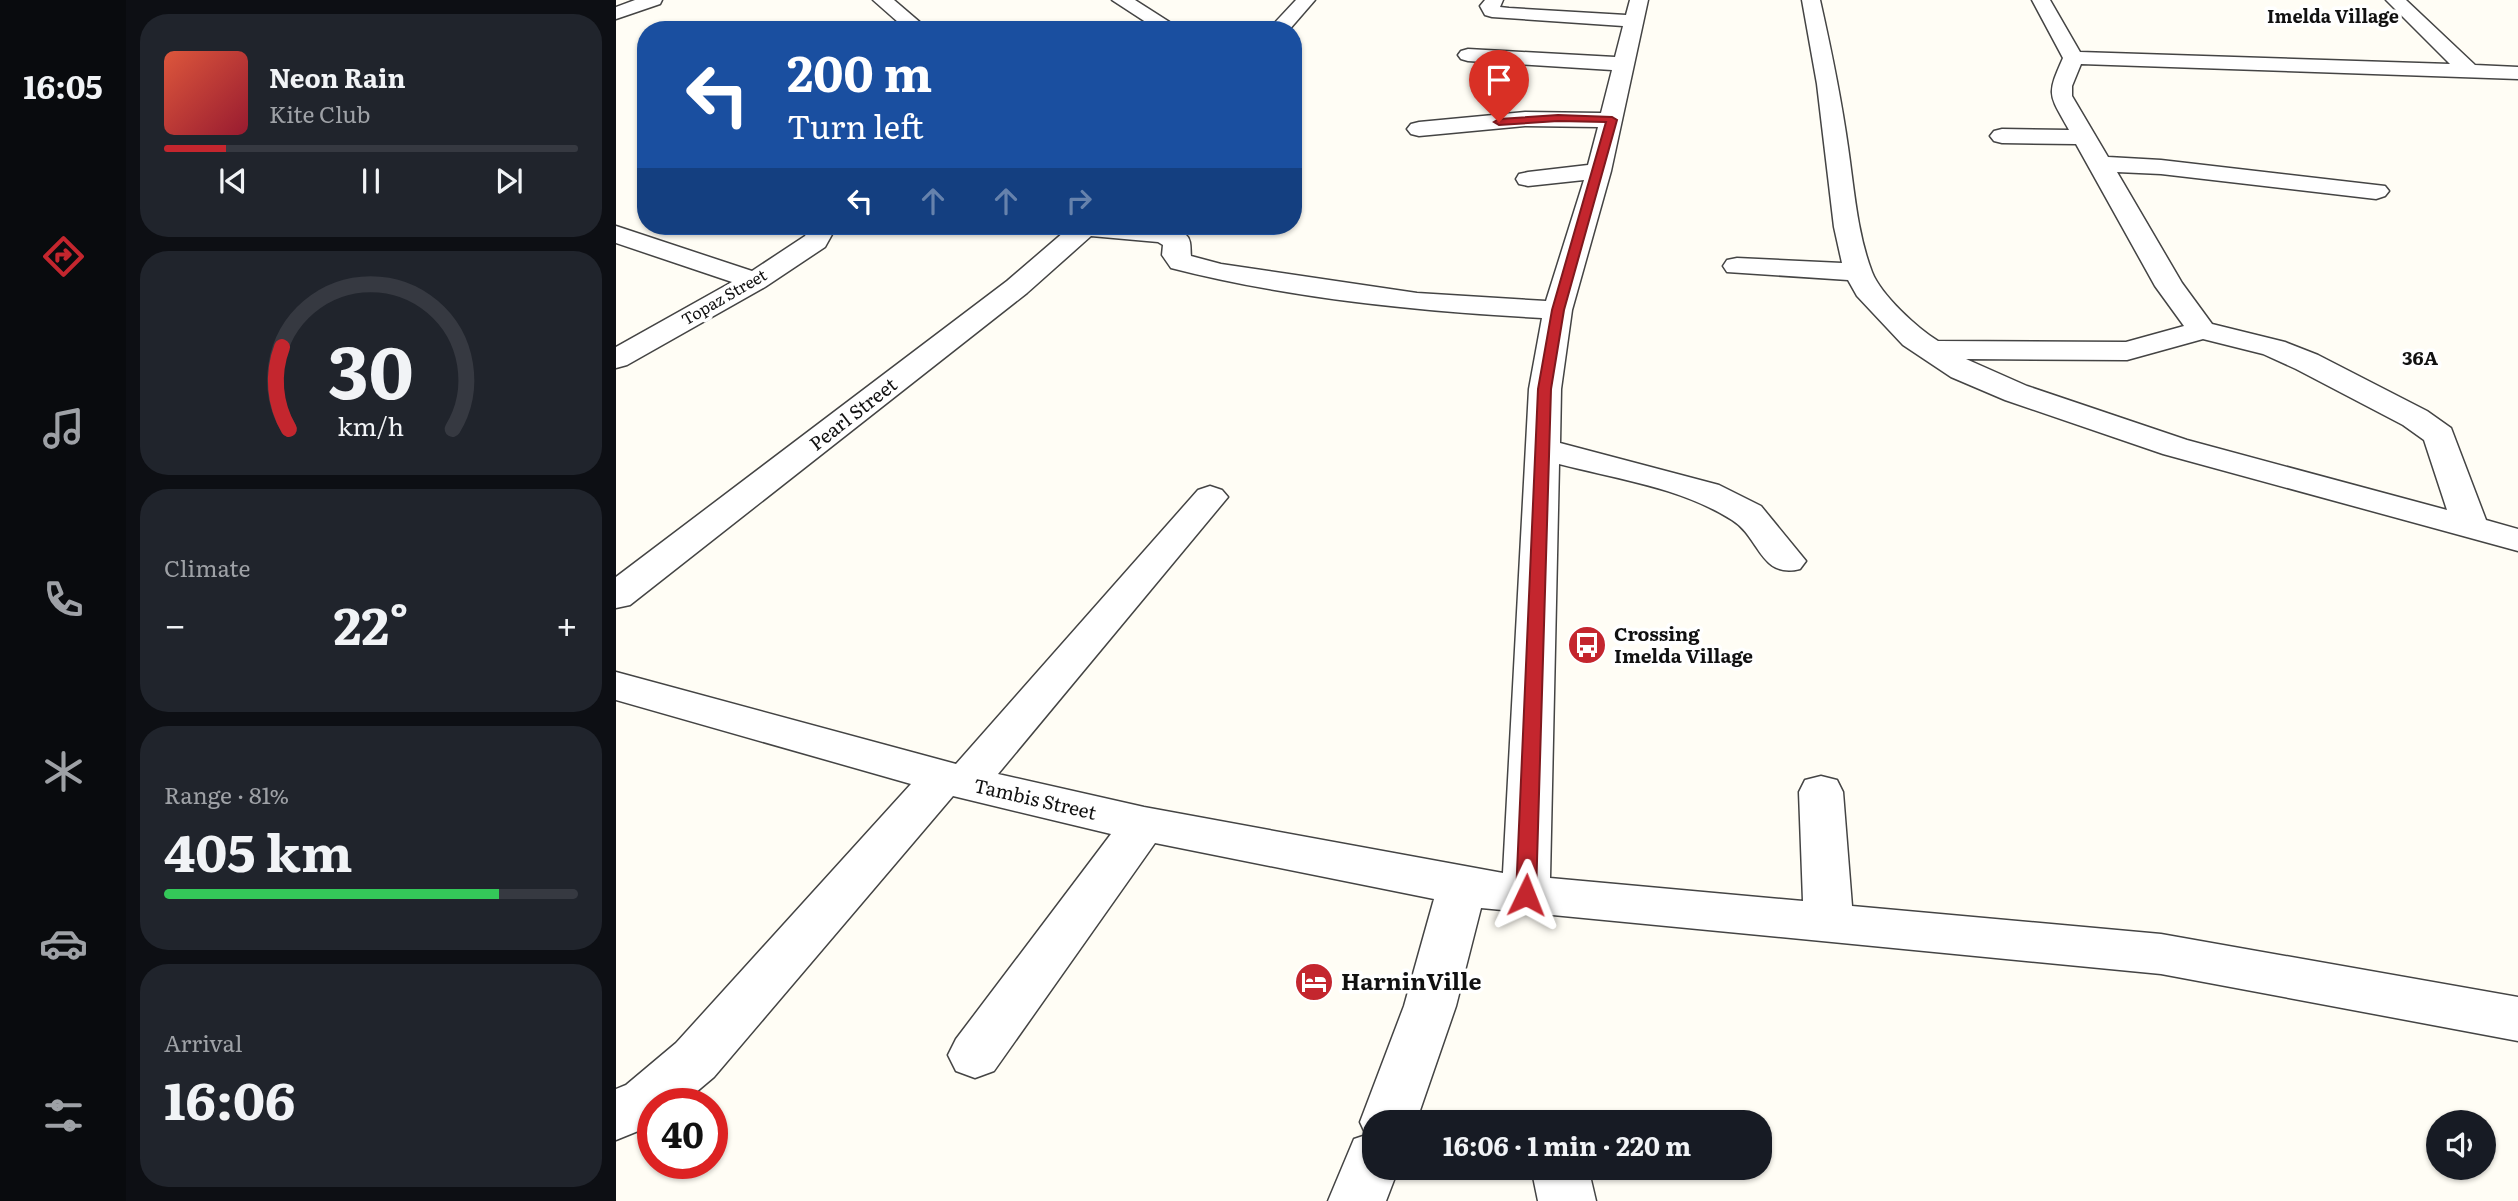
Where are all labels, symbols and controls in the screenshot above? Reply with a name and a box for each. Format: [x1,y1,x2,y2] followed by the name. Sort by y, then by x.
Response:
[2267,2,2399,29] district label: Imelda Village
[787,34,932,107] text: 200 m
[672,49,763,140] icon: left
[1469,50,1529,122] pin
[269,57,406,96] text: Neon Rain
[23,61,103,109] text: 16:05
[1480,61,1518,99] icon: arrive
[269,96,370,130] text: Kite Club
[787,101,924,149] text: Turn left
[214,162,252,200] icon: previous
[352,162,390,200] icon: pause
[490,162,528,200] icon: next
[841,182,879,220] icon: left
[914,182,952,220] icon: ahead
[987,182,1025,220] icon: ahead
[1060,182,1098,220] icon: right
[39,232,88,281] icon: directions
[676,262,771,330] street label: Topaz Street
[328,314,414,422] text: 30
[2402,343,2439,371] district label: 36A
[803,370,902,456] street label: Pearl Street
[39,404,88,453] icon: music
[338,407,404,444] text: km/h
[164,550,250,584] text: Climate
[39,575,88,624] icon: phone
[333,584,409,661] text: 22°
[164,594,186,651] text: −
[556,594,578,651] text: +
[1614,619,1753,669] place label: Crossing Imelda Village
[1566,624,1608,666] bus stop icon: Crossing Imelda Village
[39,747,88,796] icon: climate
[971,770,1100,826] street label: Tambis Street
[164,777,289,811] text: Range · 81%
[164,811,352,888] text: 405 km
[1489,858,1563,932] position arrow
[39,919,88,968] icon: car
[1293,961,1335,1003] hotel icon: HarninVille
[1341,963,1481,997] place label: HarninVille
[164,1025,243,1059] text: Arrival
[164,1059,295,1136] text: 16:06
[637,1088,728,1179] speed limit sign: 40
[39,1091,88,1140] icon: filters
[2426,1110,2496,1180] map controls
[2426,1110,2496,1180] button: sound
[1443,1125,1691,1164] text: 16:06 · 1 min · 220 m

